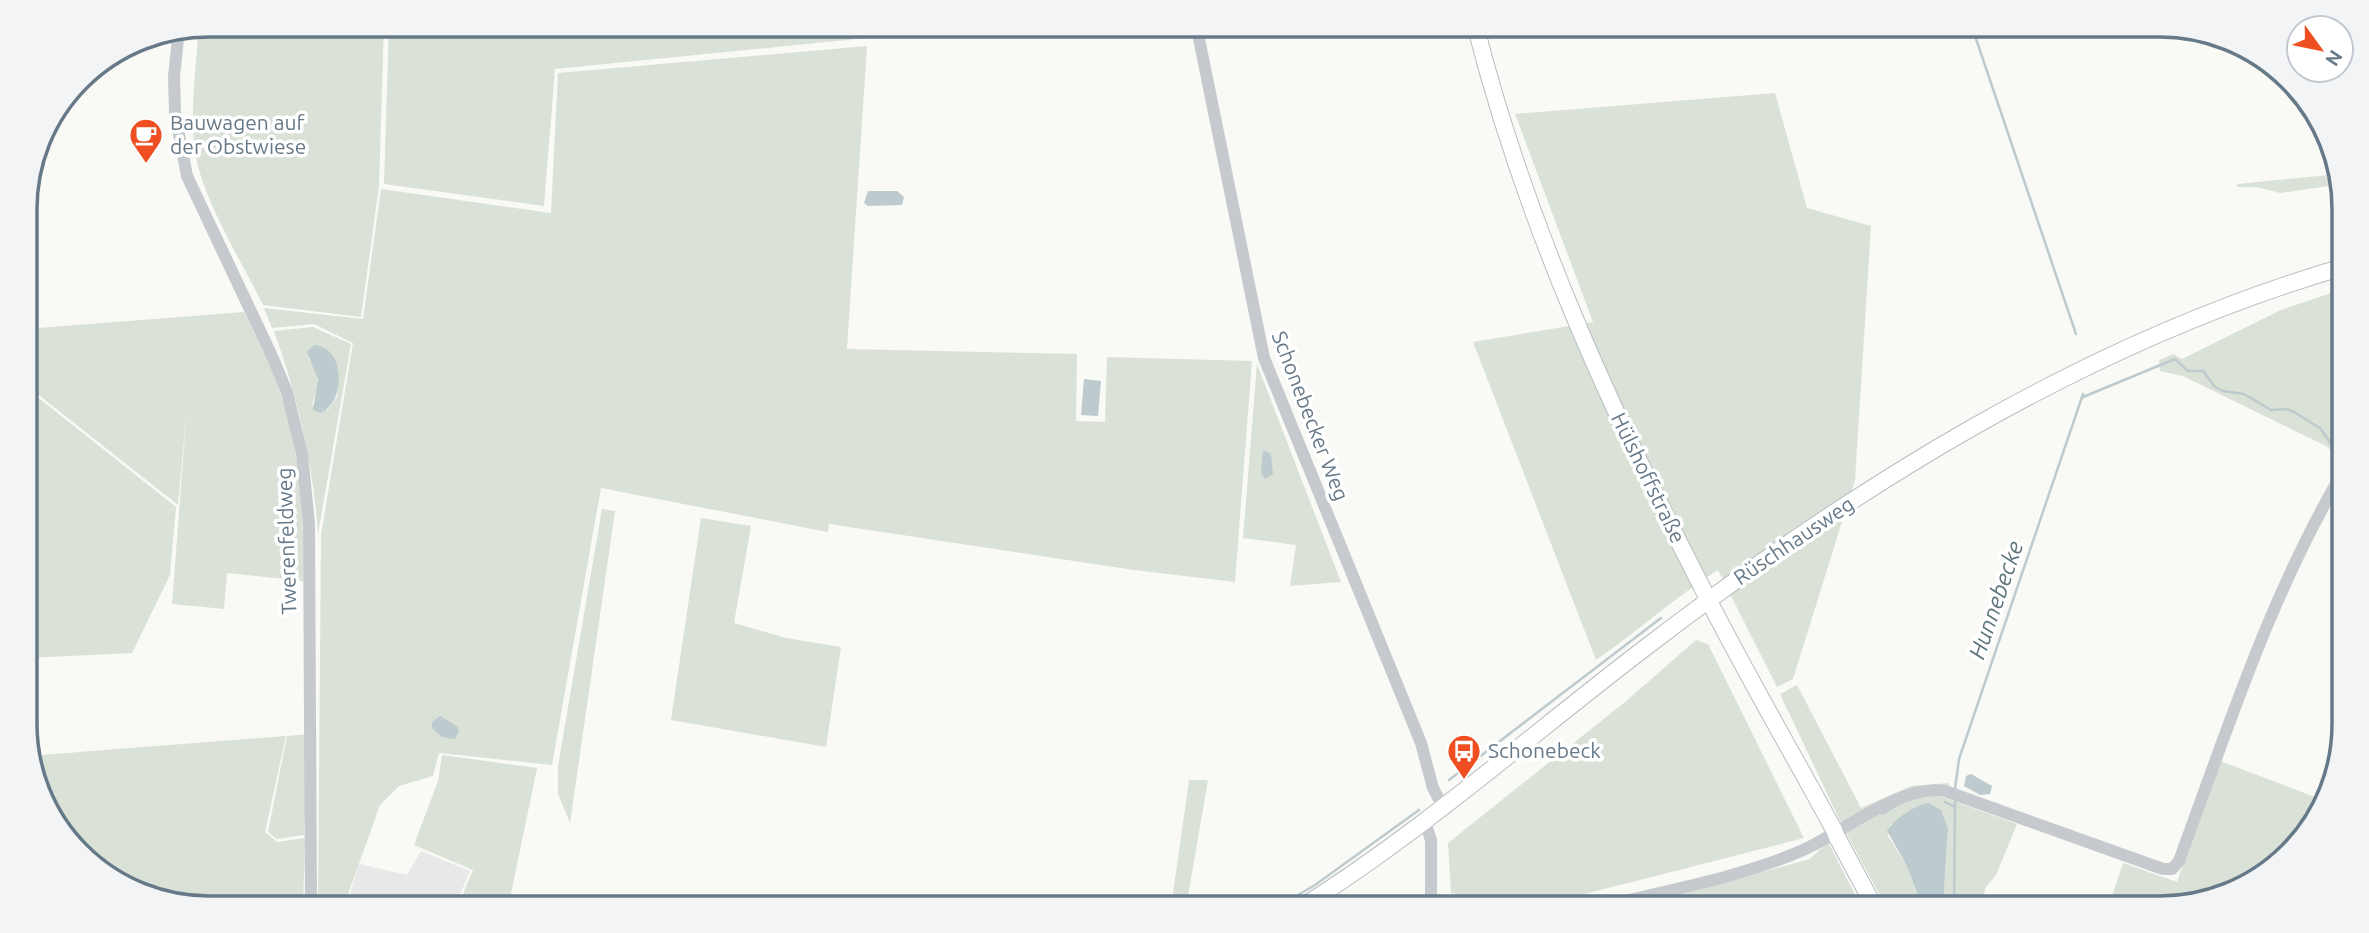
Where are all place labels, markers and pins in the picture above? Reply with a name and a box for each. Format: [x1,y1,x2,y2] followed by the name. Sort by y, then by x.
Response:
[170,110,306,158] place label: Bauwagen auf der Obstwiese
[127,116,165,165] cafe icon: Bauwagen auf der Obstwiese
[1445,732,1483,781] bus stop icon: Schonebeck
[1488,738,1601,762] place label: Schonebeck

